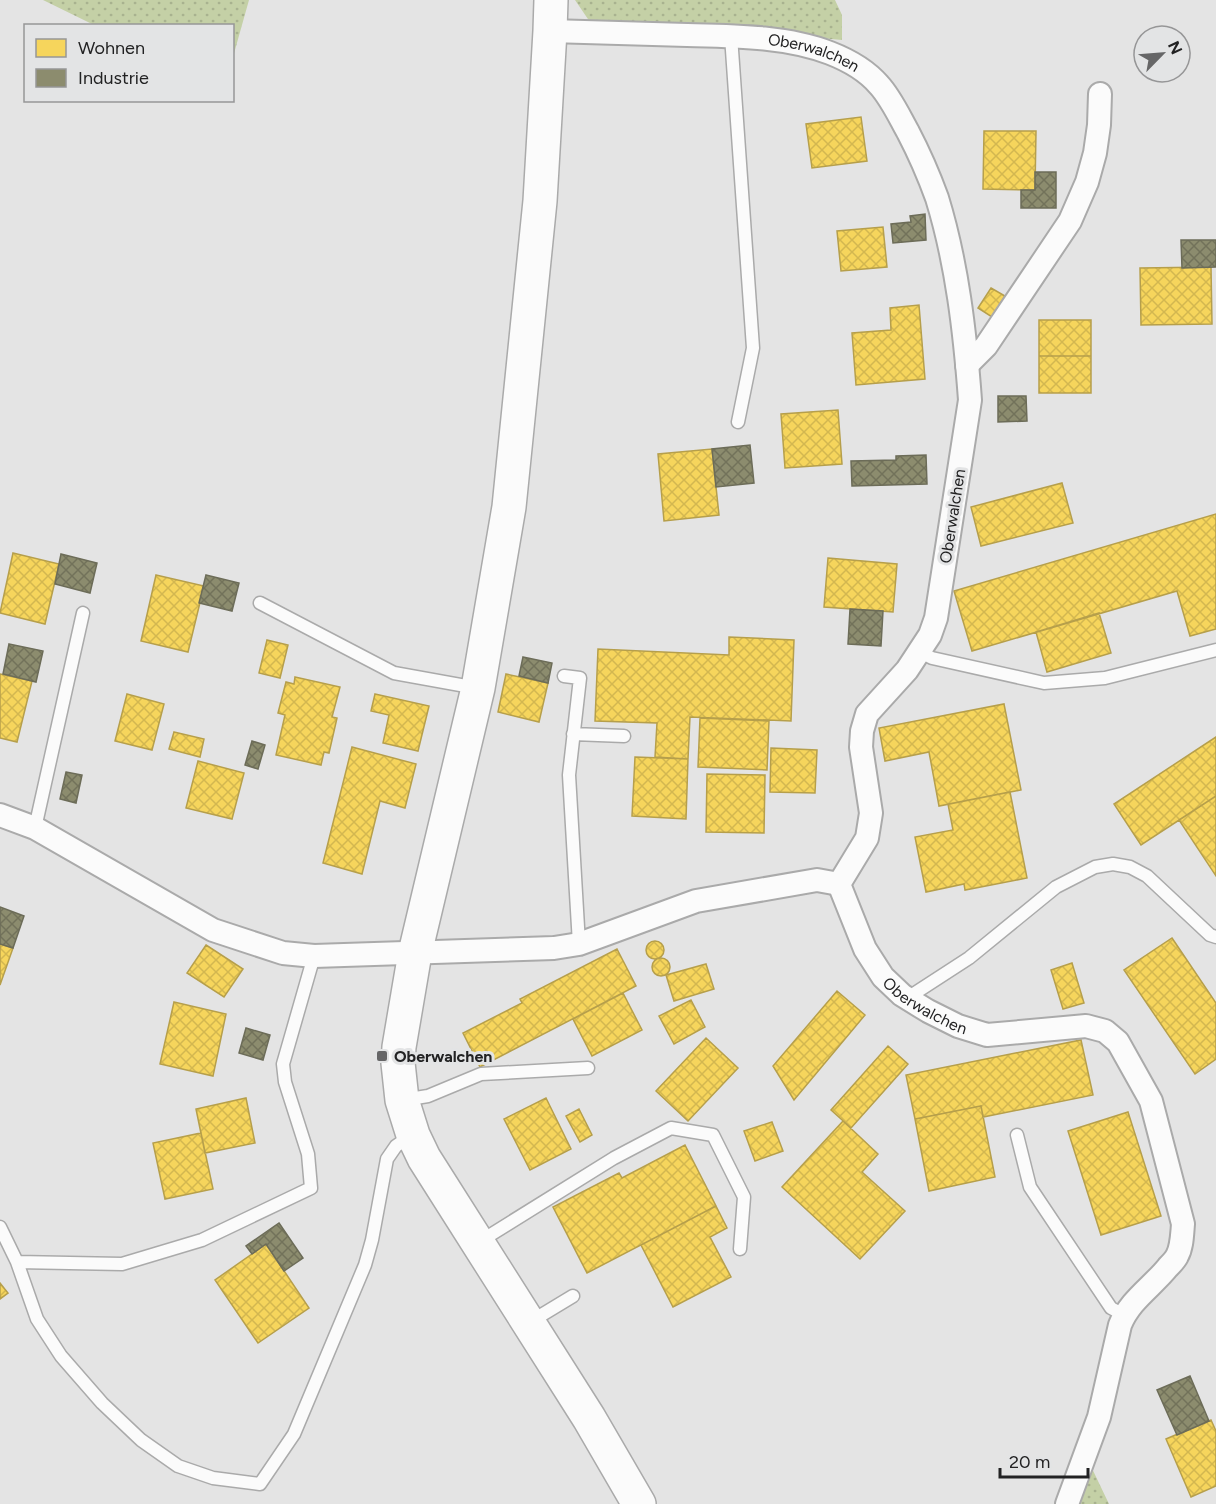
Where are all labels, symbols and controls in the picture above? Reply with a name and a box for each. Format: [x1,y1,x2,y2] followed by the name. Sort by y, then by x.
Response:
[24,24,234,102] legend
[1132,24,1192,84] north arrow
[767,30,863,76] street label: Oberwalchen
[78,37,145,59] text: Wohnen
[1164,38,1186,57] text: N
[78,67,149,89] text: Industrie
[936,468,969,565] street label: Oberwalchen
[879,973,969,1038] street label: Oberwalchen
[394,1047,492,1066] place label: Oberwalchen
[375,1049,389,1063] marker: Oberwalchen
[1000,1441,1088,1479] scale bar
[1009,1451,1050,1473] text: 20 m

